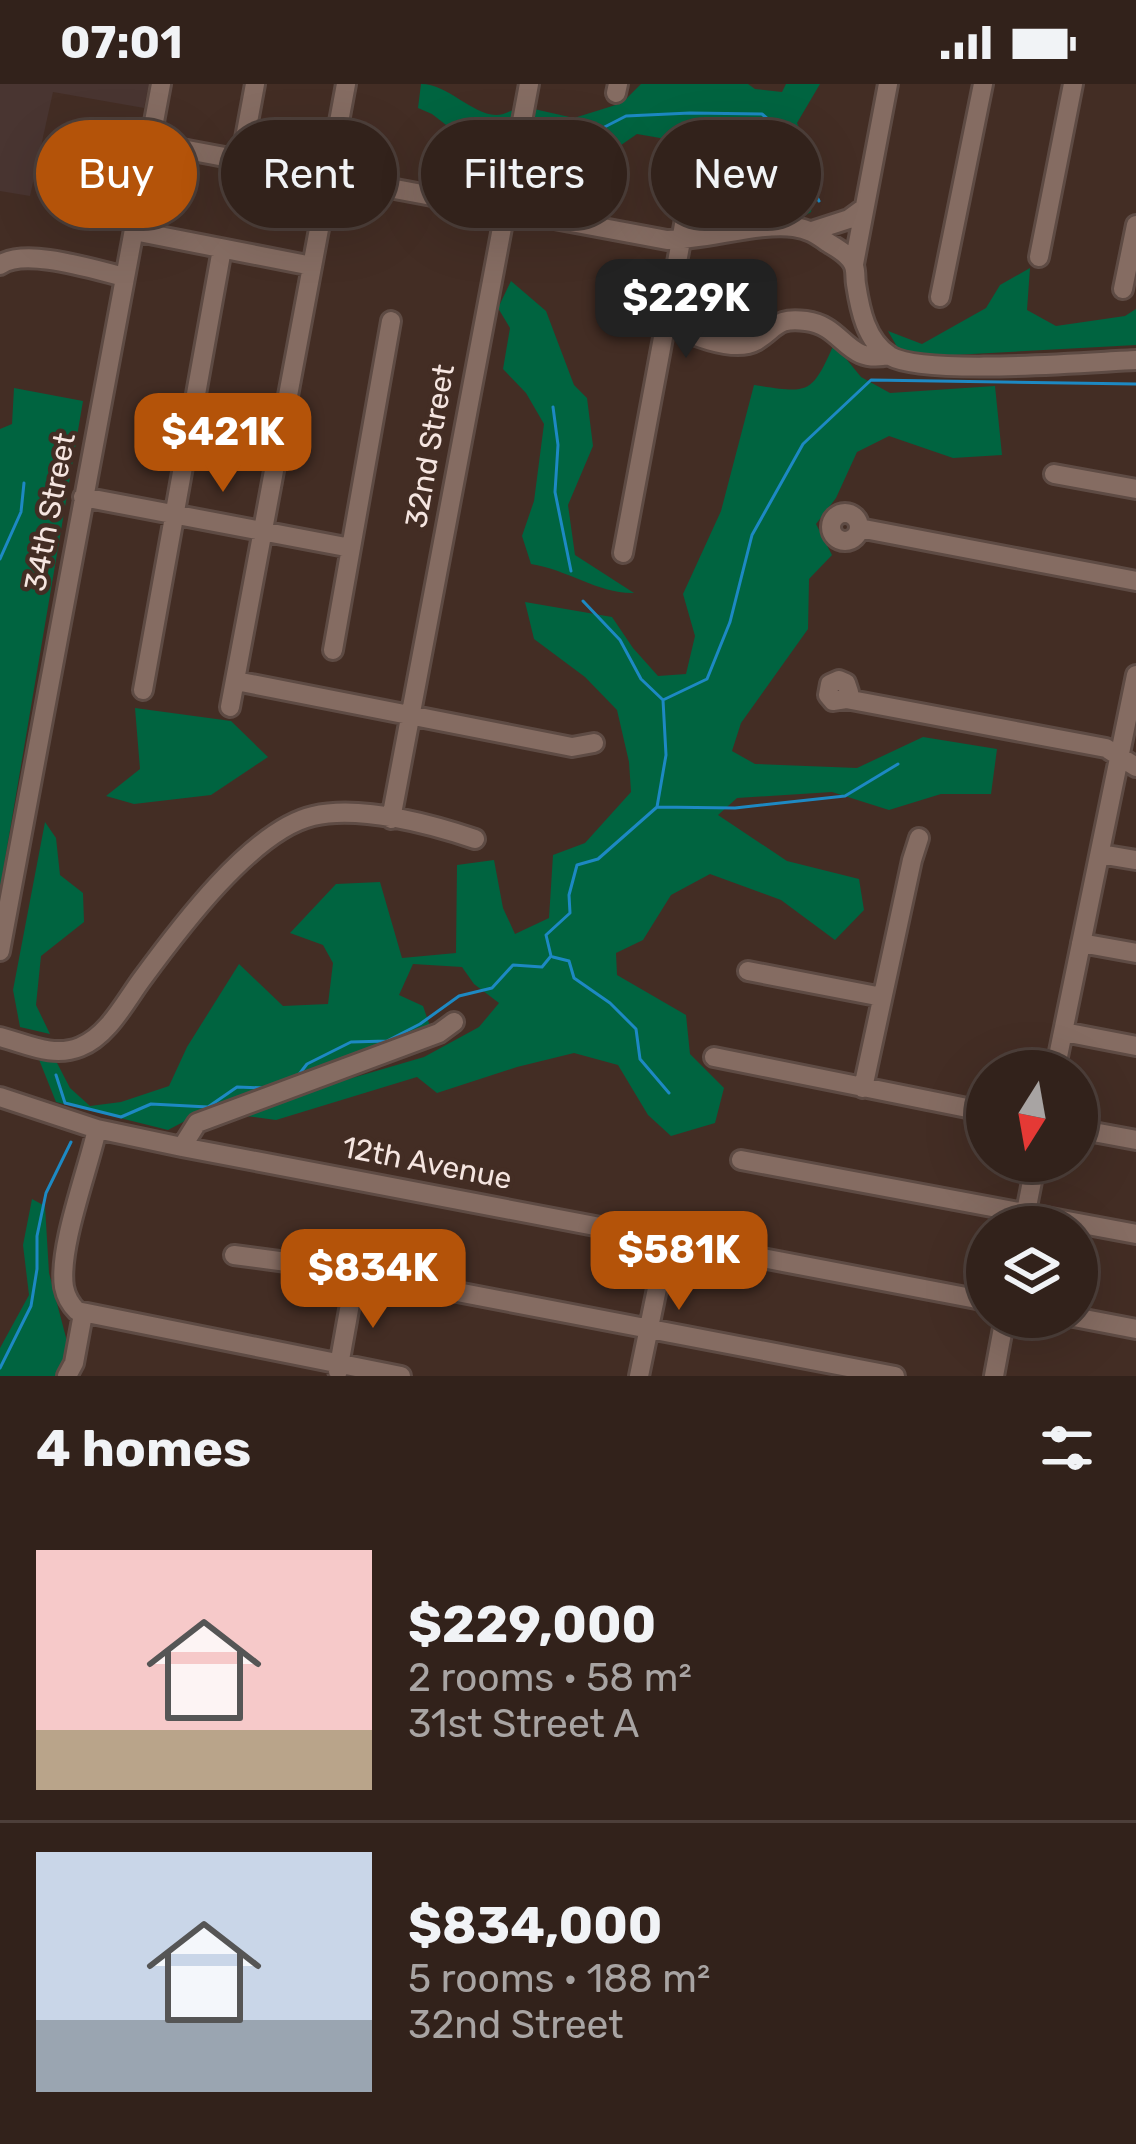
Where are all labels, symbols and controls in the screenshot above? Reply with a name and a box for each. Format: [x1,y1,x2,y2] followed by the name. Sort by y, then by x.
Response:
[60,16,183,69] text: 07:01
[36,120,197,228] chip: Buy
[221,120,397,228] chip: Rent
[421,120,627,228] chip: Filters
[651,120,821,228] chip: New
[602,259,770,361] pin: $229K
[622,275,750,321] text: $229K
[398,361,462,531] street label: 32nd Street
[139,393,307,495] pin: $421K
[161,409,285,455] text: $421K
[17,429,83,594] street label: 34th Street
[966,1050,1098,1182] north arrow
[966,1050,1098,1338] map controls
[339,1129,515,1197] street label: 12th Avenue
[966,1206,1098,1338] button: layers
[595,1211,763,1313] pin: $581K
[618,1227,740,1273] text: $581K
[289,1229,457,1331] pin: $834K
[308,1245,438,1291] text: $834K
[1034,1415,1100,1481] icon: filters
[36,1418,251,1479] text: 4 homes
[408,1594,656,1655] text: $229,000
[132,1598,276,1742] icon: home
[408,1655,692,1701] text: 2 rooms · 58 m²
[408,1701,640,1747] text: 31st Street A
[408,1895,663,1956] text: $834,000
[132,1900,276,2044] icon: home
[408,1956,710,2002] text: 5 rooms · 188 m²
[408,2002,623,2048] text: 32nd Street

